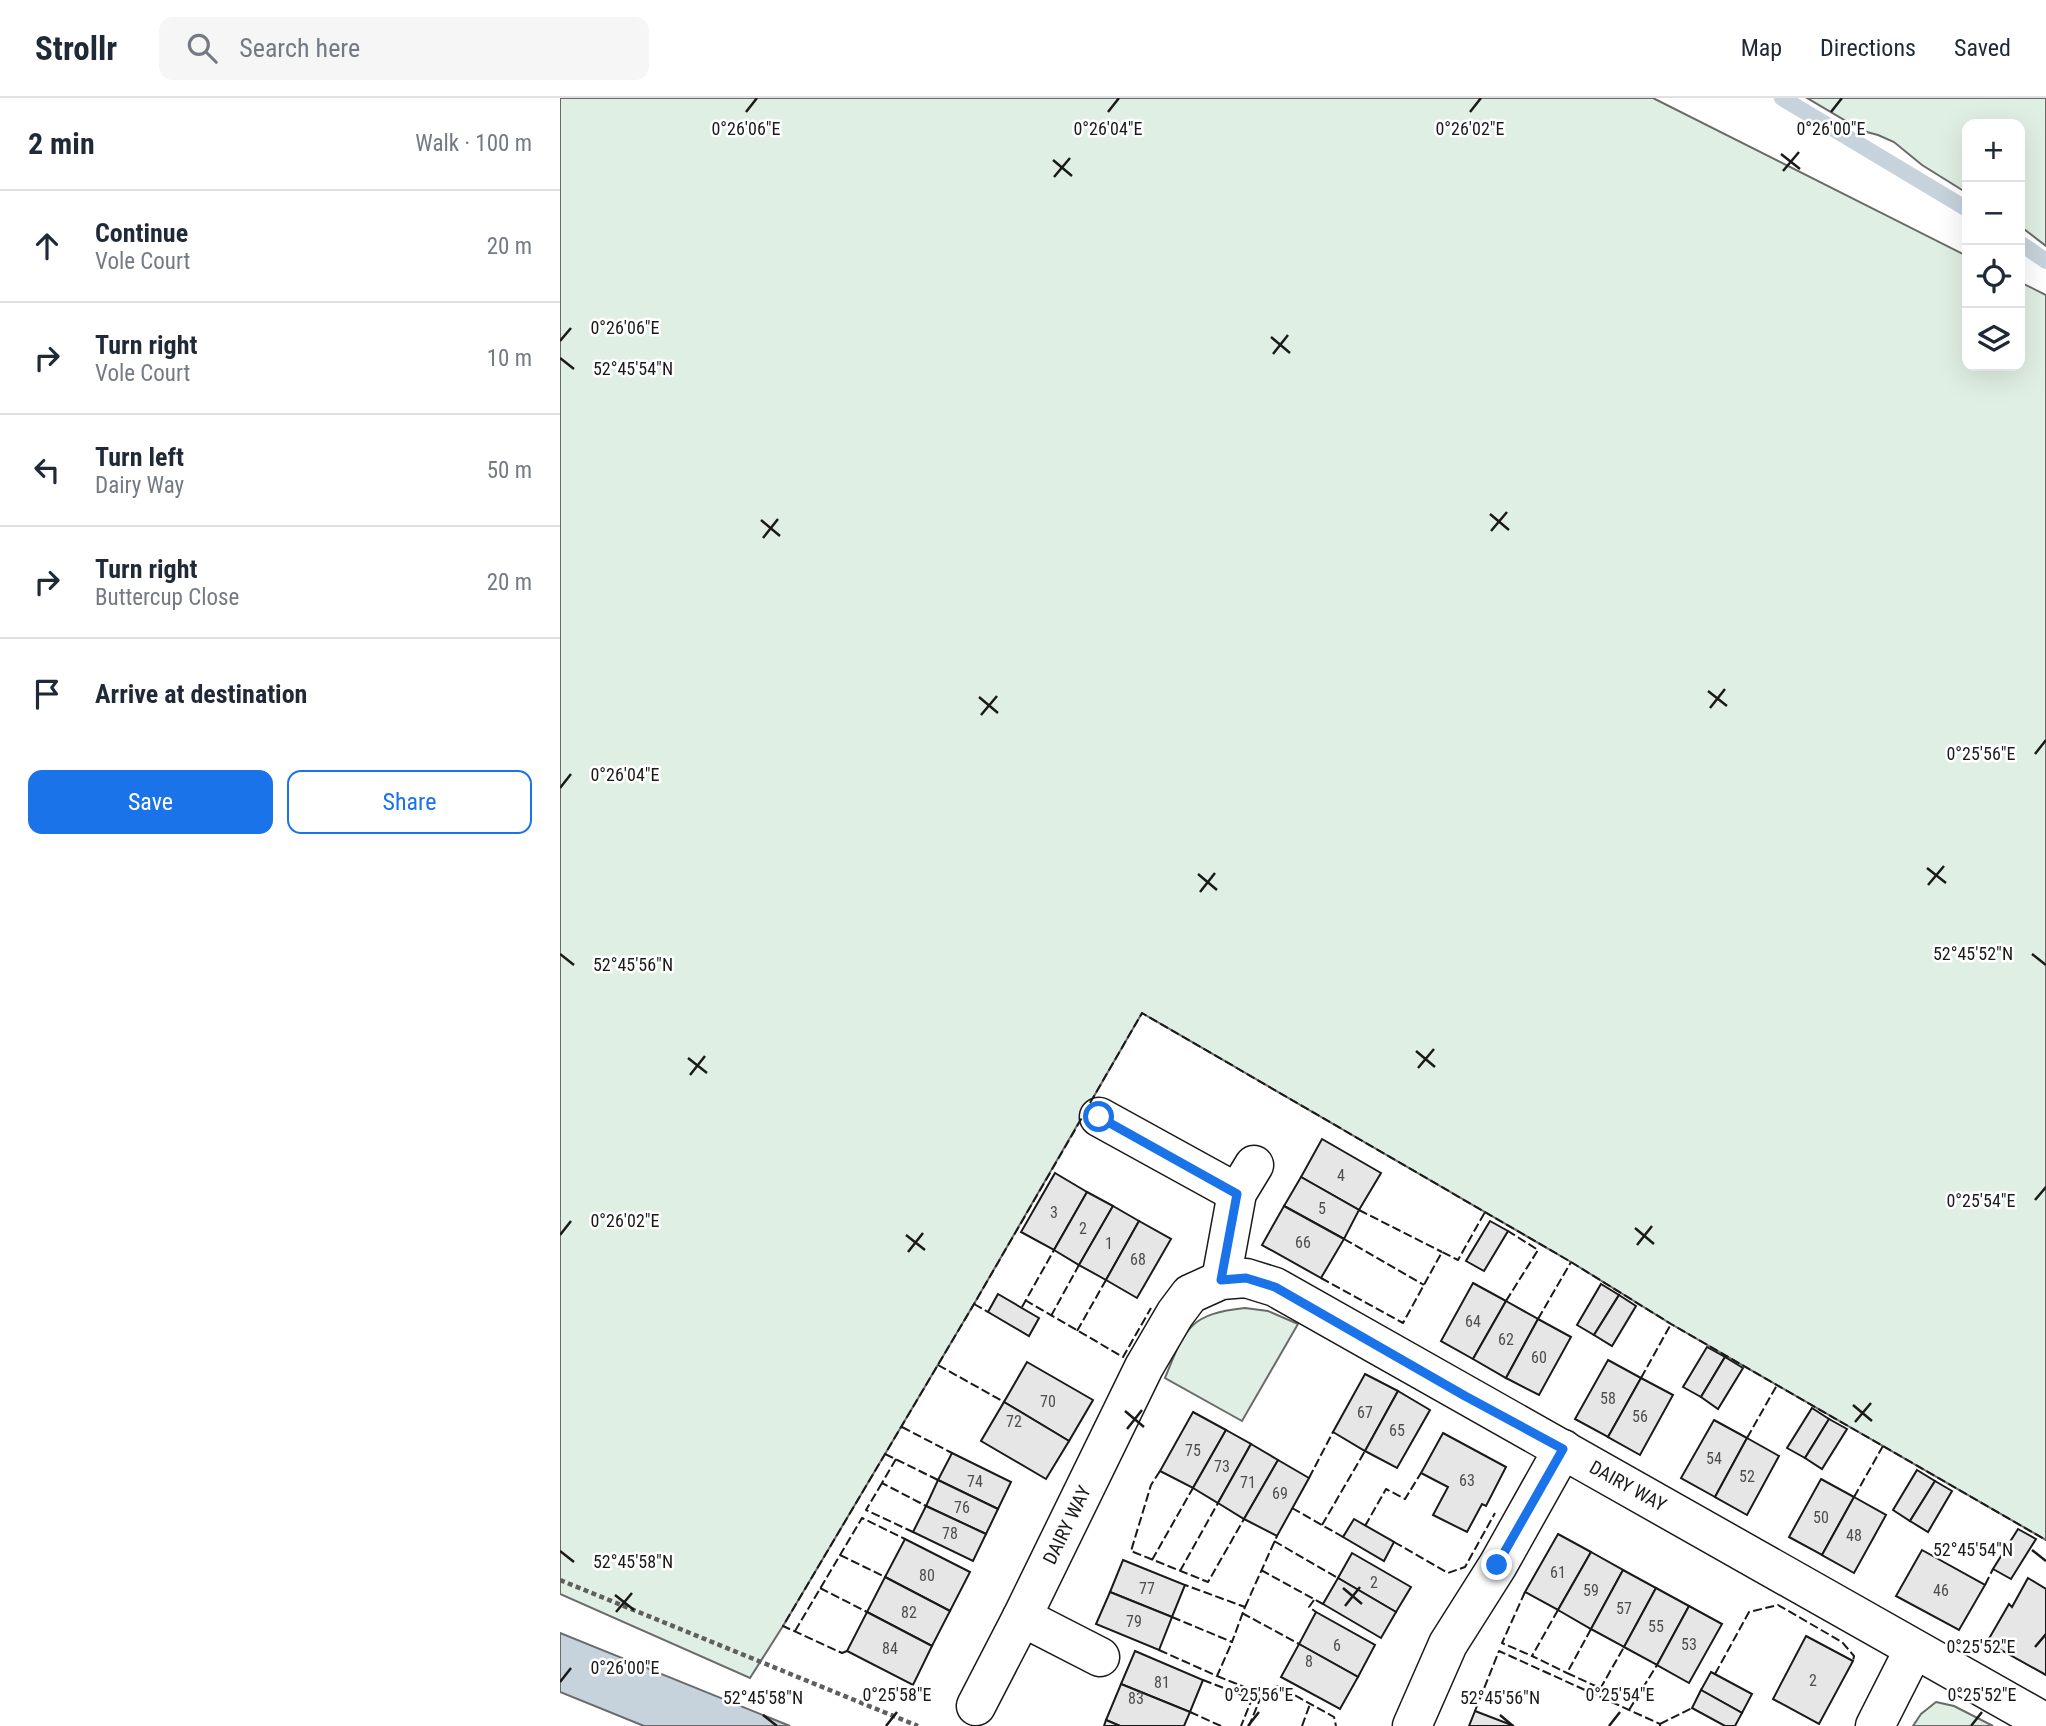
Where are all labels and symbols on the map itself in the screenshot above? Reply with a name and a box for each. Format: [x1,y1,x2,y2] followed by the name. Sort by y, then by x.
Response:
[711,118,781,139] text: 0°26'06"E
[1073,118,1143,139] text: 0°26'04"E
[1435,118,1505,139] text: 0°26'02"E
[1796,118,1866,139] text: 0°26'00"E
[590,317,660,338] text: 0°26'06"E
[593,358,673,379] text: 52°45'54"N
[1946,743,2016,764] text: 0°25'56"E
[590,764,660,785] text: 0°26'04"E
[1933,943,2013,964] text: 52°45'52"N
[593,954,673,975] text: 52°45'56"N
[1083,1101,1114,1132] route start
[1337,1166,1345,1185] house number: 4
[1946,1190,2016,1211] text: 0°25'54"E
[1318,1199,1326,1218] house number: 5
[1050,1203,1058,1222] house number: 3
[590,1210,660,1231] text: 0°26'02"E
[1079,1219,1087,1238] house number: 2
[1295,1233,1311,1252] house number: 66
[1105,1234,1113,1253] house number: 1
[1130,1250,1146,1269] house number: 68
[1465,1312,1481,1331] house number: 64
[1498,1330,1514,1349] house number: 62
[1531,1348,1547,1367] house number: 60
[1600,1389,1616,1408] house number: 58
[1040,1392,1056,1411] house number: 70
[1357,1403,1373,1422] house number: 67
[1632,1407,1648,1426] house number: 56
[1006,1412,1022,1431] house number: 72
[1389,1421,1405,1440] house number: 65
[1185,1441,1201,1460] house number: 75
[1706,1449,1722,1468] house number: 54
[1585,1455,1671,1517] street label: DAIRY WAY
[1214,1457,1230,1476] house number: 73
[1739,1467,1755,1486] house number: 52
[1459,1471,1475,1490] house number: 63
[967,1472,983,1491] house number: 74
[1240,1473,1256,1492] house number: 71
[1038,1482,1096,1568] street label: DAIRY WAY
[1272,1484,1288,1503] house number: 69
[954,1498,970,1517] house number: 76
[1813,1508,1829,1527] house number: 50
[942,1524,958,1543] house number: 78
[1846,1526,1862,1545] house number: 48
[1933,1539,2013,1560] text: 52°45'54"N
[1481,1549,1512,1580] route end
[593,1551,673,1572] text: 52°45'58"N
[1550,1563,1566,1582] house number: 61
[919,1566,935,1585] house number: 80
[1370,1573,1378,1592] house number: 2
[1139,1579,1155,1598] house number: 77
[1583,1581,1599,1600] house number: 59
[1933,1581,1949,1600] house number: 46
[1616,1599,1632,1618] house number: 57
[901,1603,917,1622] house number: 82
[1126,1612,1142,1631] house number: 79
[1648,1617,1664,1636] house number: 55
[1681,1635,1697,1654] house number: 53
[1333,1636,1341,1655] house number: 6
[1946,1636,2016,1657] text: 0°25'52"E
[882,1639,898,1658] house number: 84
[1305,1652,1313,1671] house number: 8
[590,1657,660,1678] text: 0°26'00"E
[1809,1671,1817,1690] house number: 2
[1154,1673,1170,1692] house number: 81
[862,1684,932,1705] text: 0°25'58"E
[1224,1684,1294,1705] text: 0°25'56"E
[1585,1684,1655,1705] text: 0°25'54"E
[1947,1684,2017,1705] text: 0°25'52"E
[723,1687,803,1708] text: 52°45'58"N
[1460,1687,1540,1708] text: 52°45'56"N
[1128,1689,1144,1708] house number: 83

